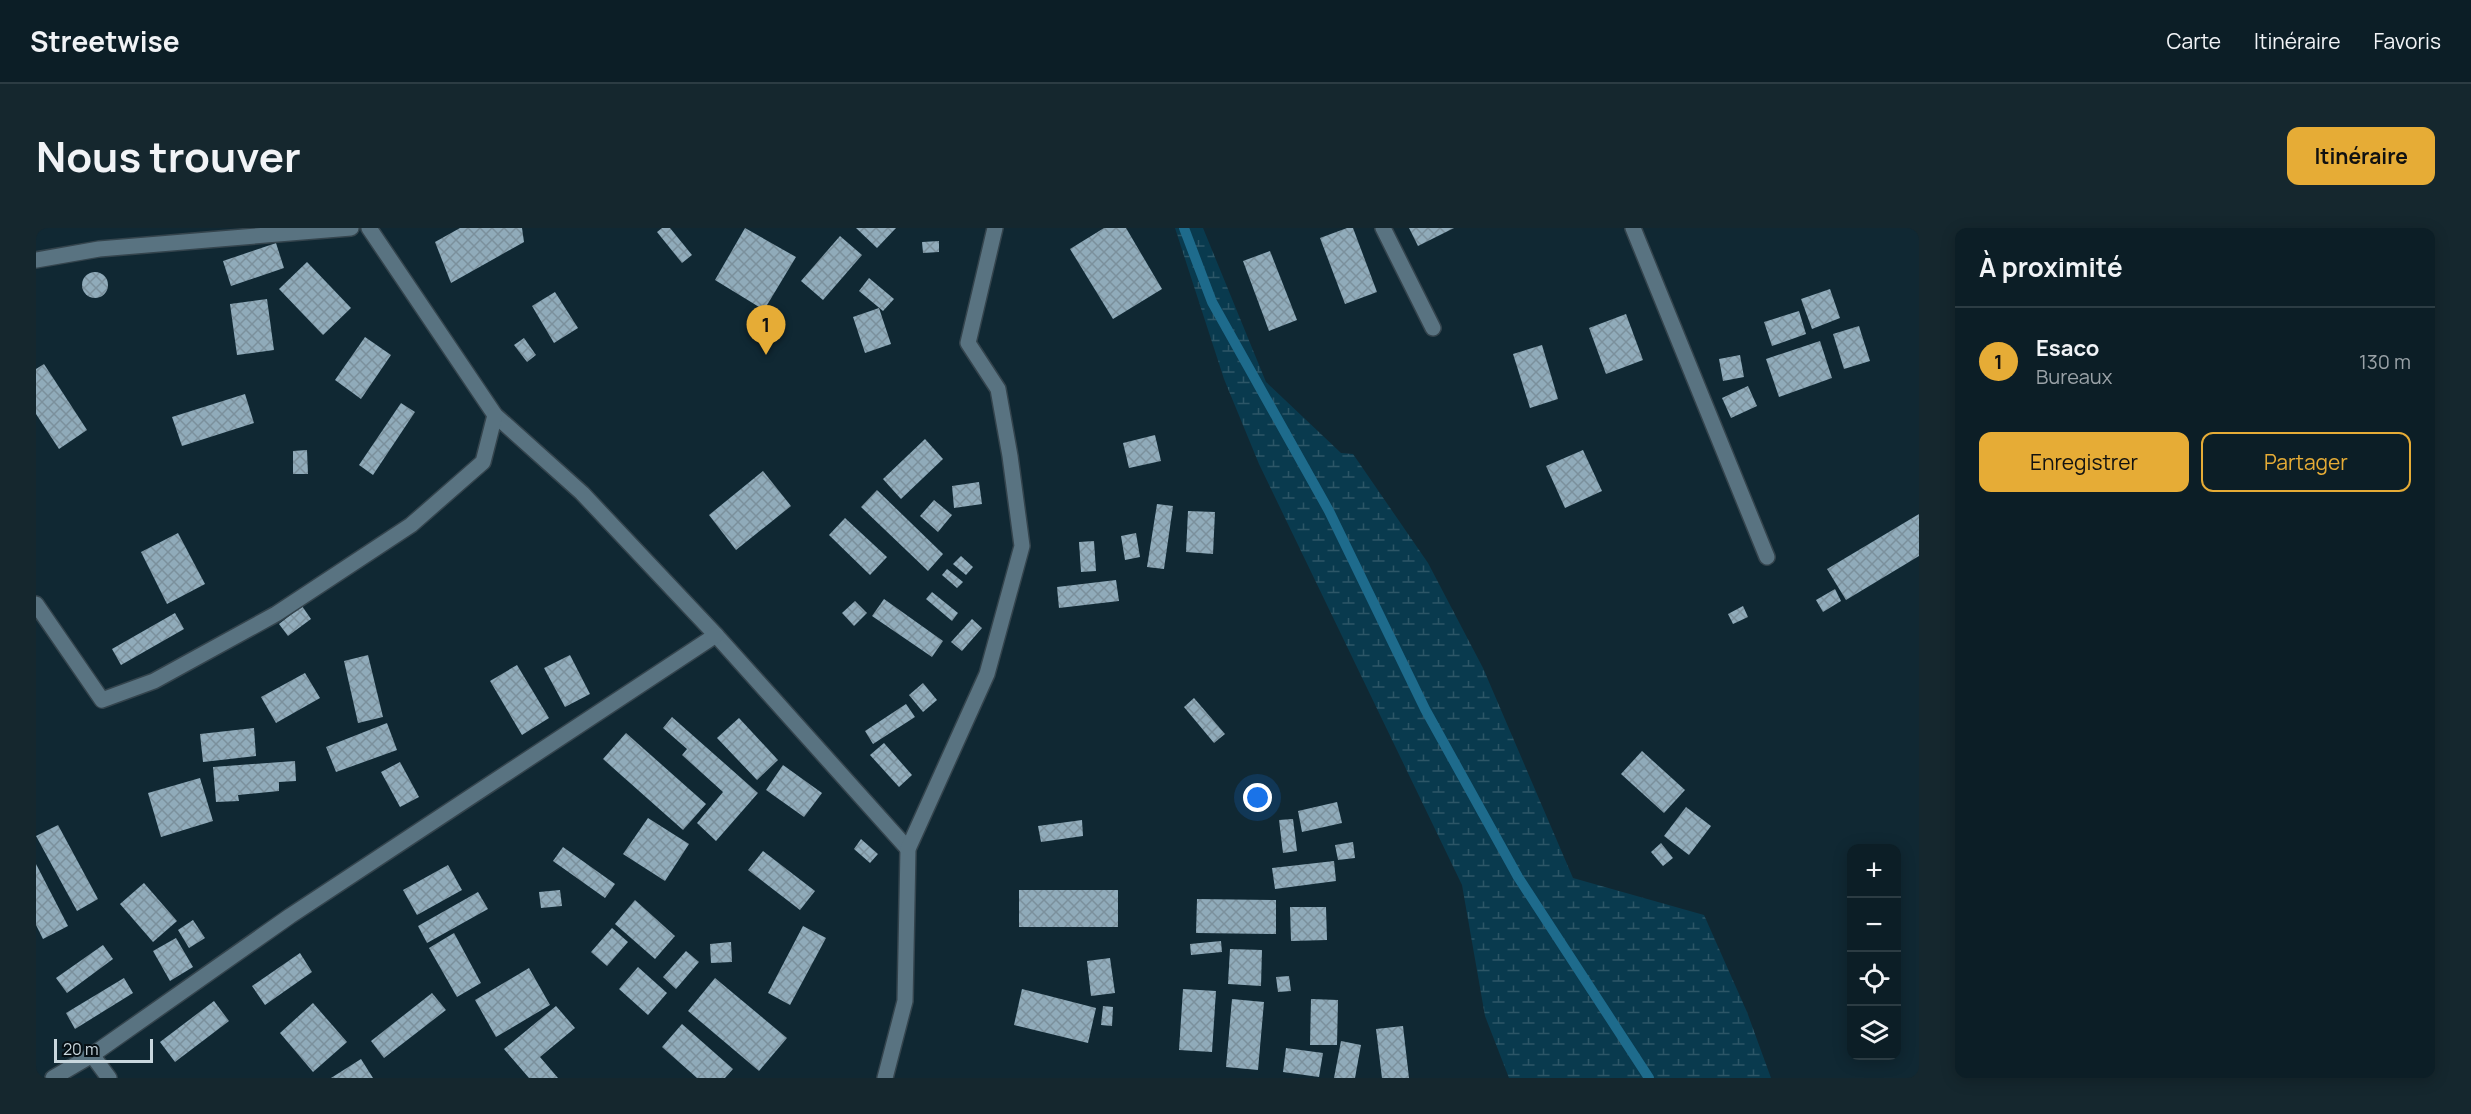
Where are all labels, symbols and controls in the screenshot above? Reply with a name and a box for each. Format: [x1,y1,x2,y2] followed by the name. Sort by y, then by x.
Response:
[30,22,180,60] text: Streetwise
[2167,27,2221,55] text: Carte
[2254,27,2340,55] text: Itinéraire
[2373,27,2441,55] text: Favoris
[36,127,301,185] text: Nous trouver
[2287,127,2435,185] button: Itinéraire
[1979,249,2123,285] text: À proximité
[746,306,786,355] pin: 1
[2036,333,2099,363] text: Esaco
[1994,348,2003,375] text: 1
[2359,348,2411,375] text: 130 m
[2036,363,2112,390] text: Bureaux
[1979,432,2189,492] button: Enregistrer
[2201,432,2411,492] button: Partager
[1243,783,1272,812] your location
[1847,844,1901,1060] map controls
[1847,844,1901,898] button: +
[1847,898,1901,952] button: −
[1847,952,1901,1006] button: locate
[1847,1006,1901,1060] button: layers
[54,1036,153,1064] scale bar
[63,1038,99,1060] text: 20 m

